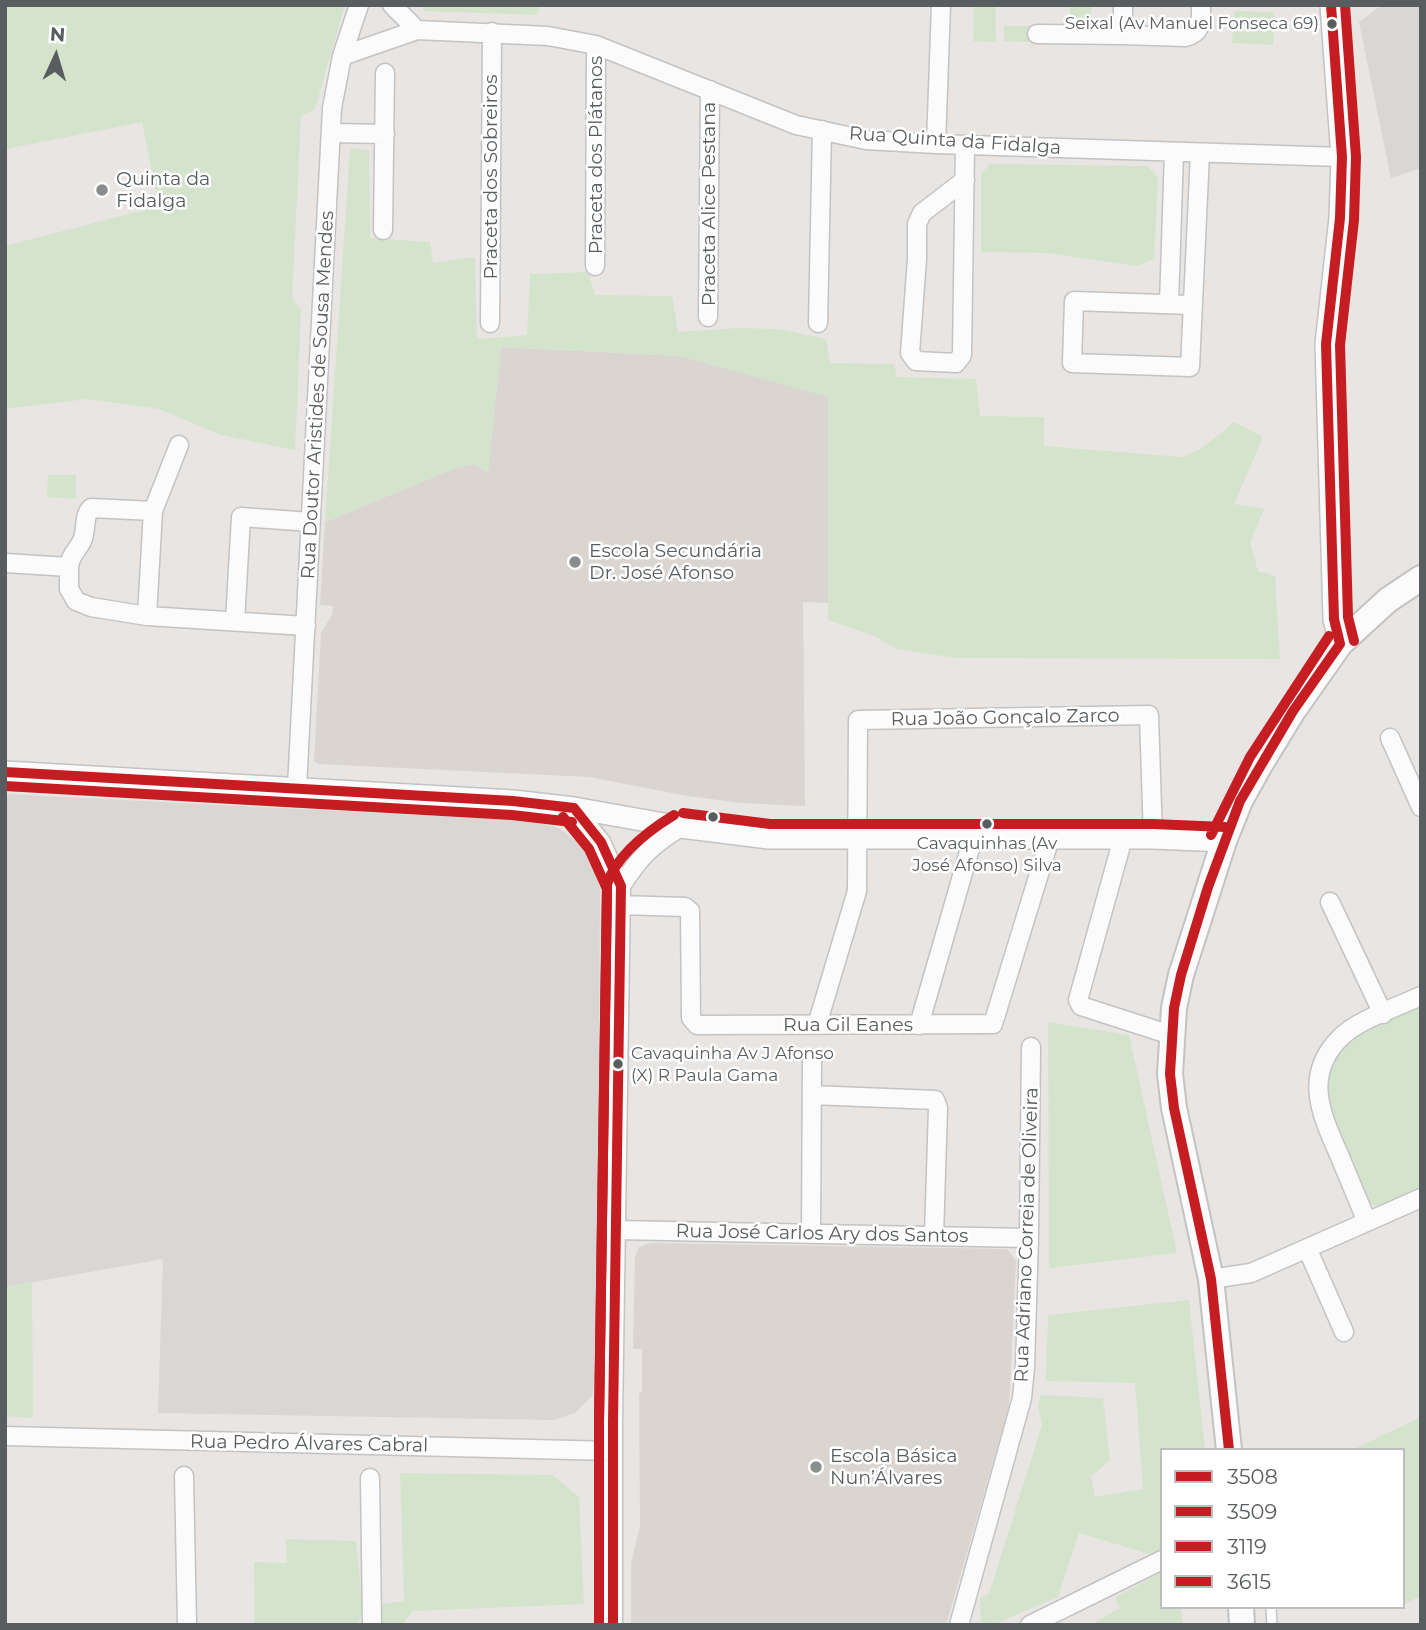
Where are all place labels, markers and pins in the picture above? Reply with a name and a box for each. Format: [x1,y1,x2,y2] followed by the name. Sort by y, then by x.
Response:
[1065,14,1319,34] place label: Seixal (Av Manuel Fonseca 69)
[1325,17,1339,31] marker: Seixal (Av Manuel Fonseca 69)
[116,168,210,212] place label: Quinta da Fidalga
[94,182,110,198] marker: Quinta da Fidalga
[589,540,762,584] place label: Escola Secundária Dr. José Afonso
[567,554,583,570] marker: Escola Secundária Dr. José Afonso
[706,810,720,824] unlabelled marker
[980,817,994,831] marker: Cavaquinhas (Av José Afonso) Silva
[912,834,1062,874] place label: Cavaquinhas (Av José Afonso) Silva
[631,1044,834,1084] place label: Cavaquinha Av J Afonso (X) R Paula Gama
[611,1057,625,1071] marker: Cavaquinha Av J Afonso (X) R Paula Gama
[830,1445,957,1489] place label: Escola Básica Nun’Álvares
[808,1459,824,1475] marker: Escola Básica Nun’Álvares

